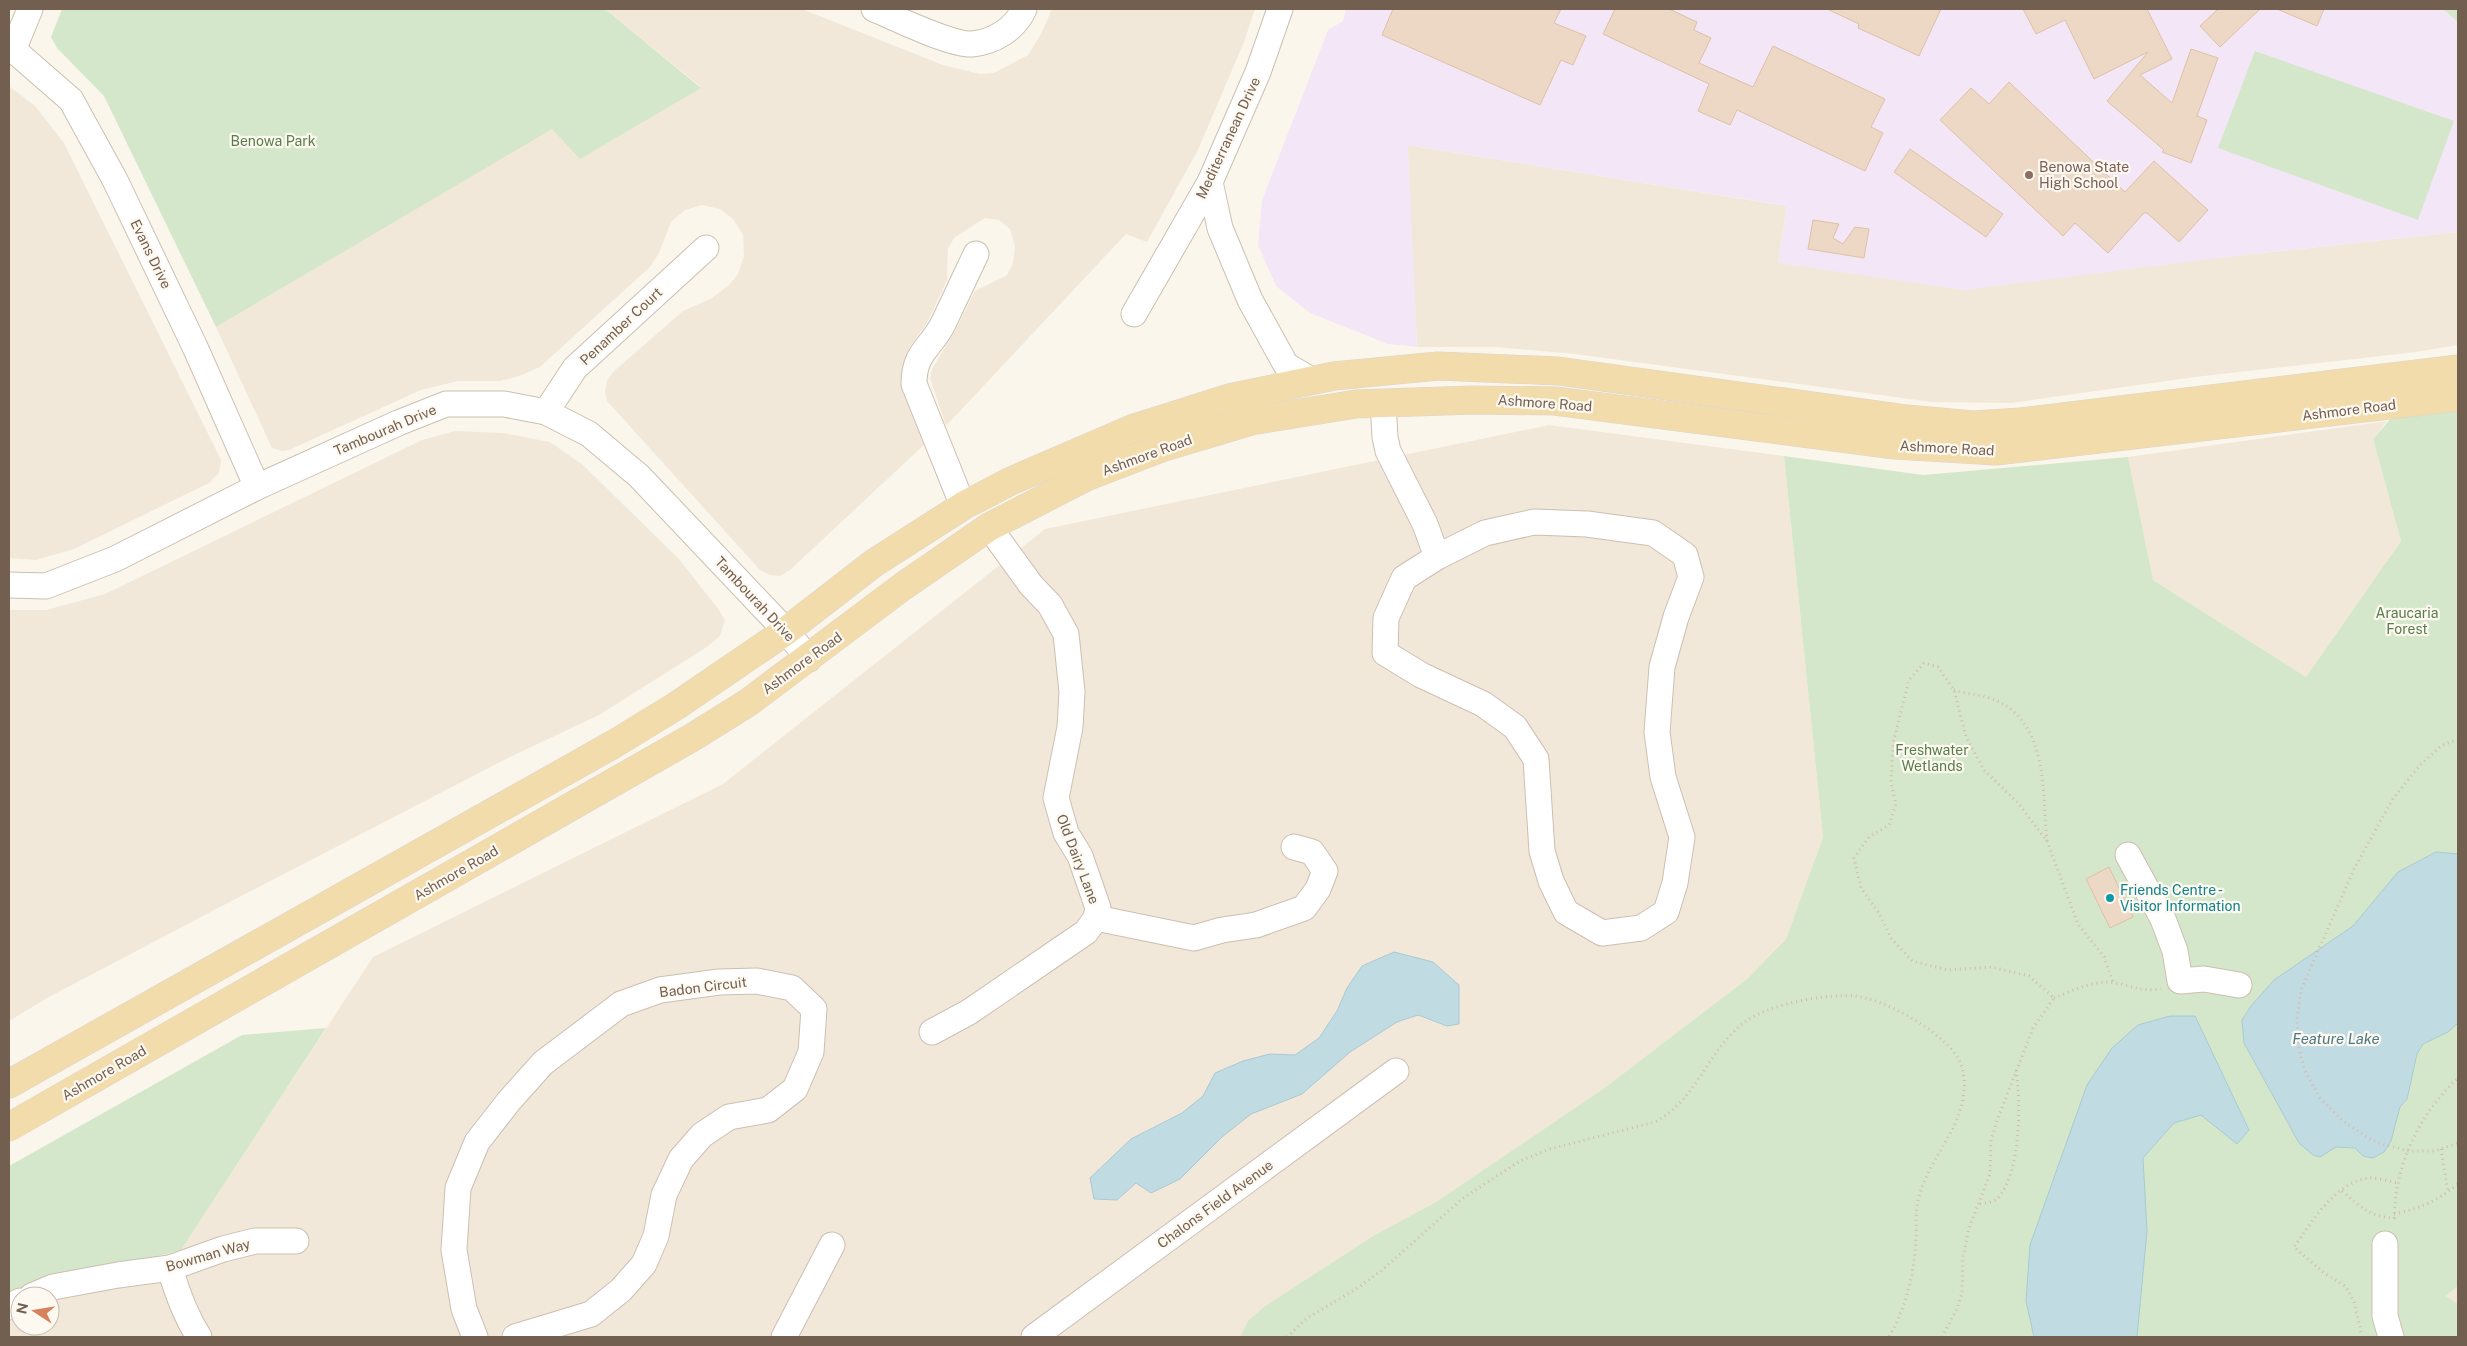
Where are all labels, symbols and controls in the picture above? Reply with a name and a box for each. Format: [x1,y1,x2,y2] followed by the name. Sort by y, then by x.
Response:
[1193,75,1263,201] street label: Mediterranean Drive
[230,133,316,149] park label: Benowa Park
[2039,159,2129,191] place label: Benowa State High School
[2023,169,2035,181] marker: Benowa State High School
[127,217,175,291] street label: Evans Drive
[577,284,665,368] street label: Penamber Court
[1497,392,1593,414] street label: Ashmore Road
[2301,396,2397,424] street label: Ashmore Road
[331,401,439,459] street label: Tambourah Drive
[1100,431,1194,479] street label: Ashmore Road
[1899,438,1995,458] street label: Ashmore Road
[712,553,798,645] street label: Tambourah Drive
[2376,605,2438,637] park label: Araucaria Forest
[759,629,845,697] street label: Ashmore Road
[1895,742,1969,774] park label: Freshwater Wetlands
[1054,812,1103,906] street label: Old Dairy Lane
[411,842,501,904] street label: Ashmore Road
[2120,882,2241,914] place label: Friends Centre - Visitor Information
[2104,892,2116,904] marker: Friends Centre - Visitor Information
[658,974,748,1000] street label: Badon Circuit
[2292,1030,2380,1047] water label: Feature Lake
[59,1042,149,1104] street label: Ashmore Road
[1154,1157,1276,1251] street label: Chalons Field Avenue
[164,1235,252,1275] street label: Bowman Way
[10,1286,60,1336] north arrow
[13,1301,31,1315] text: N

